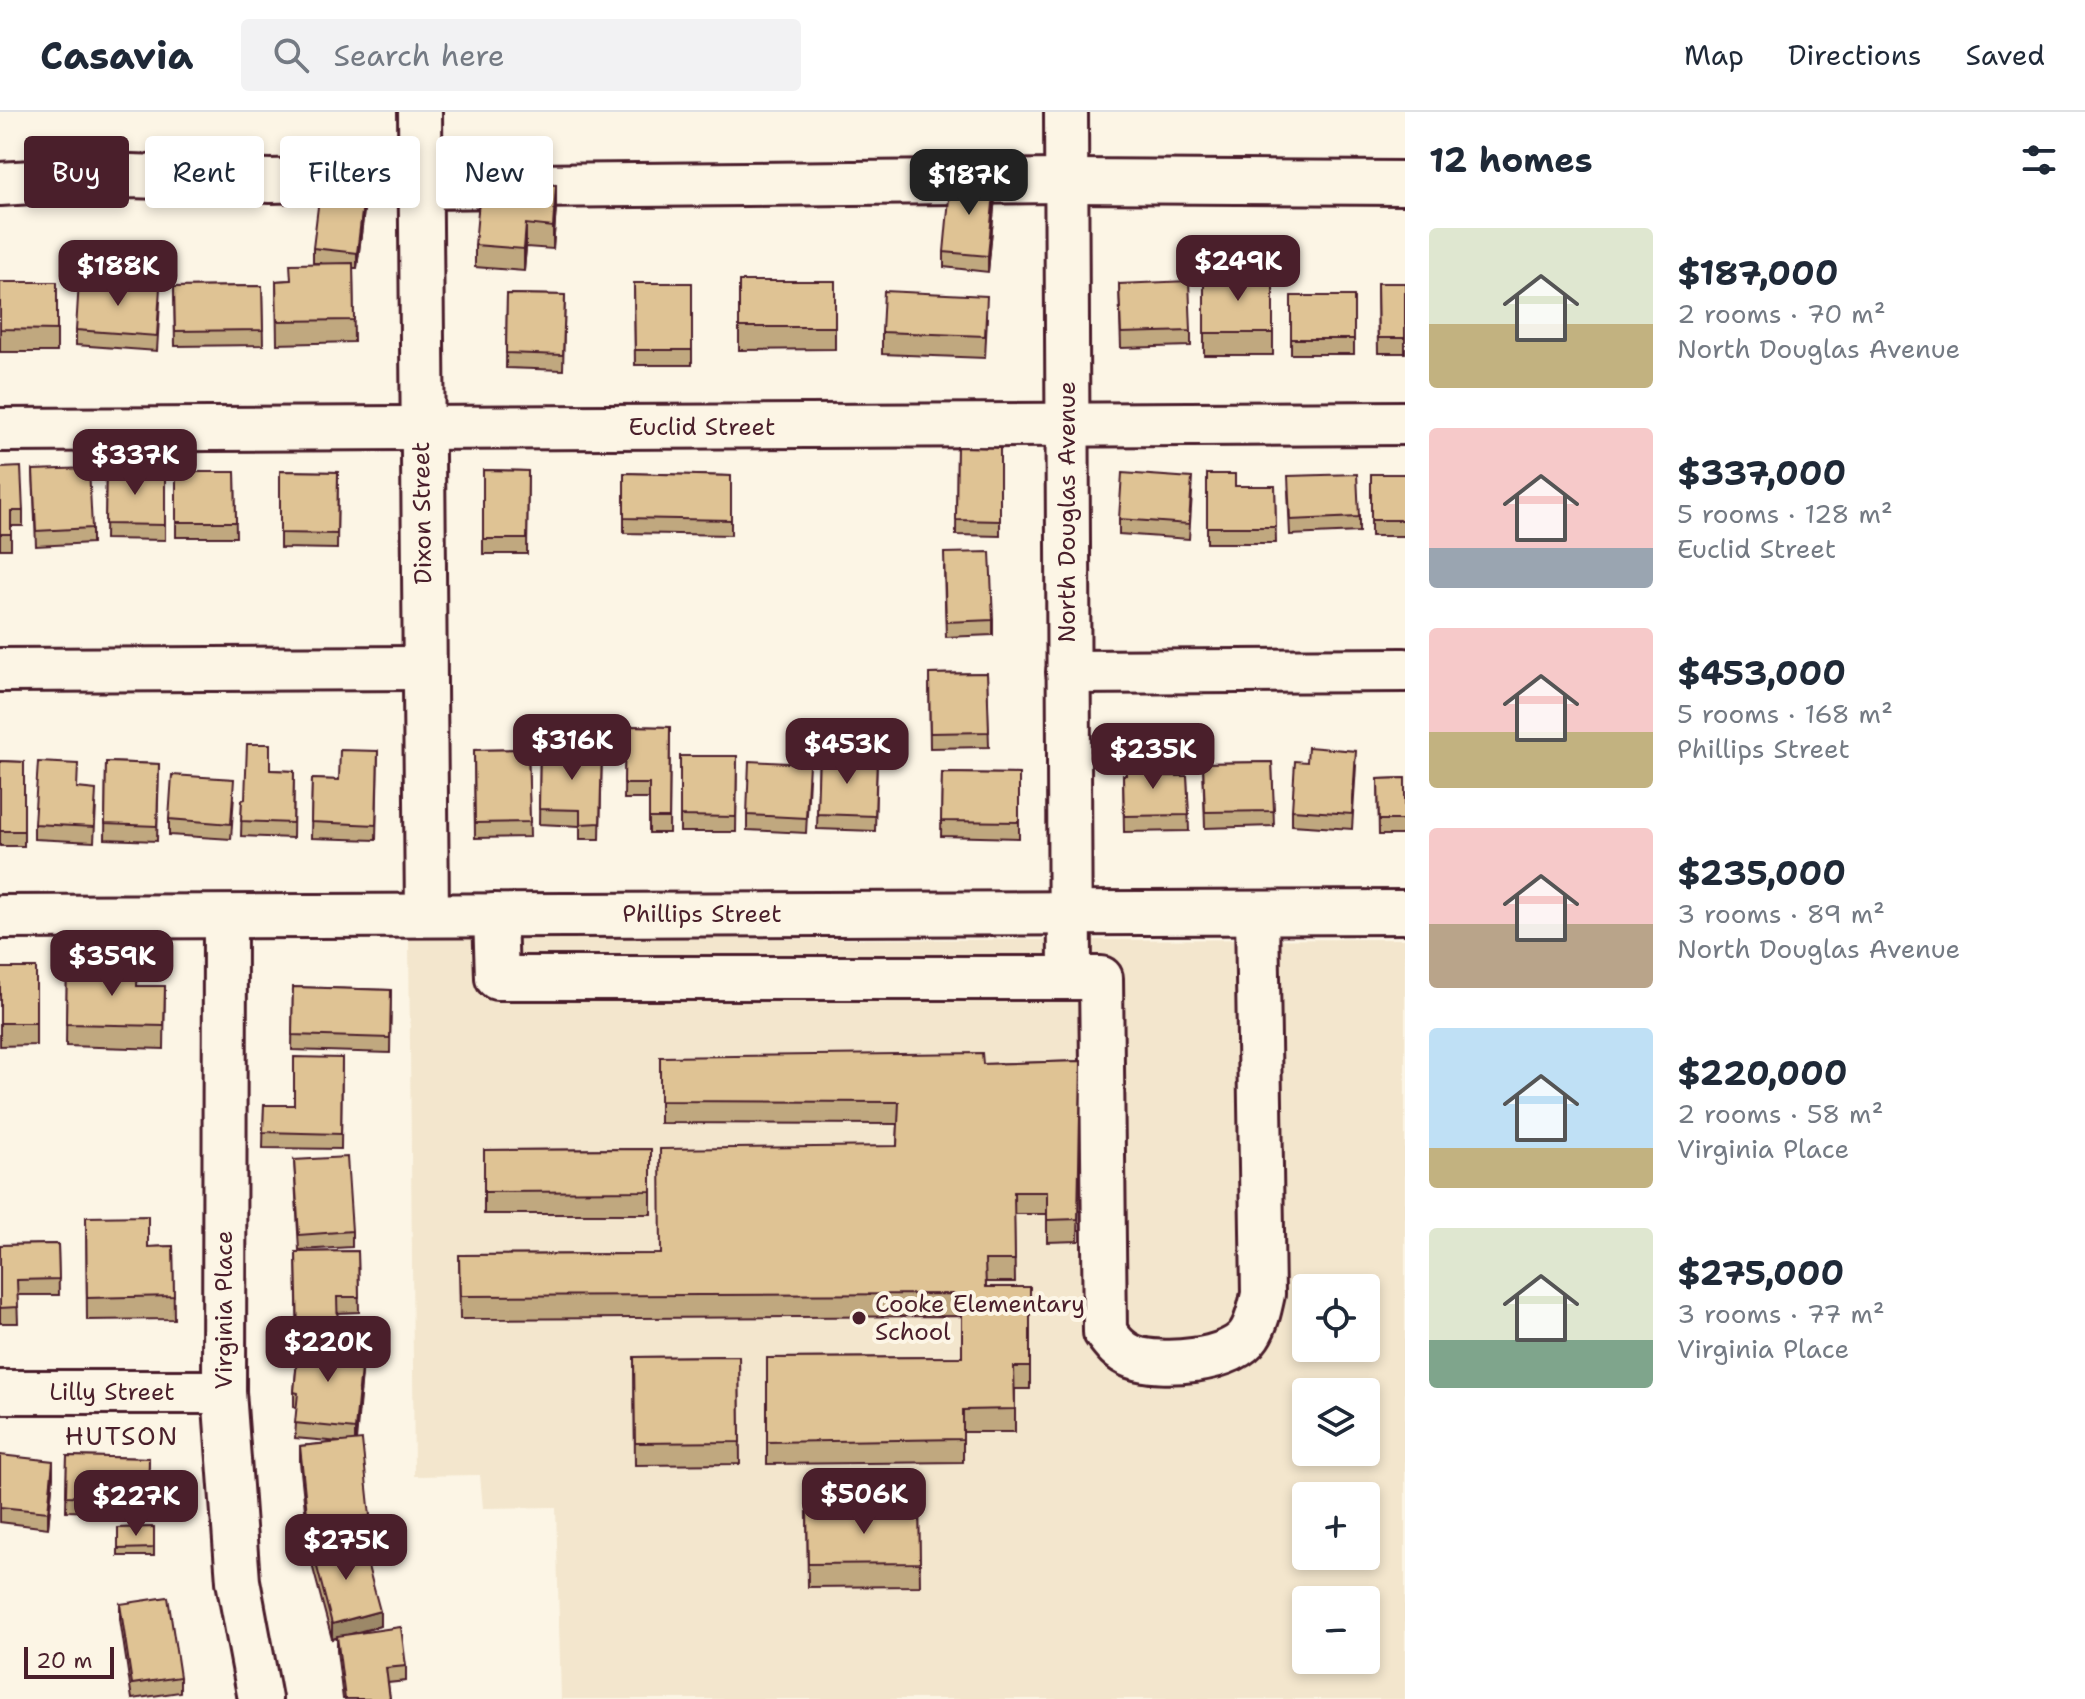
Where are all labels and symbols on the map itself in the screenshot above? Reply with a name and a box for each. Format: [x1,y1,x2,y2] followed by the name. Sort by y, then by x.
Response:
[913,149,1025,217] pin: $187K
[1182,235,1294,303] pin: $249K
[62,240,174,308] pin: $188K
[1051,381,1083,643] street label: North Douglas Avenue
[629,411,775,443] street label: Euclid Street
[79,429,191,497] pin: $337K
[405,441,439,585] street label: Dixon Street
[516,714,628,782] pin: $316K
[791,718,903,786] pin: $453K
[1097,723,1209,791] pin: $235K
[622,898,782,930] street label: Phillips Street
[56,930,168,998] pin: $359K
[208,1231,240,1389] street label: Virginia Place
[875,1288,1085,1348] place label: Cooke Elementary School
[850,1309,868,1327] marker: Cooke Elementary School
[272,1316,384,1384] pin: $220K
[49,1376,175,1408] street label: Lilly Street
[65,1418,179,1453] district label: HUTSON
[808,1468,920,1536] pin: $506K
[80,1470,192,1538] pin: $227K
[290,1514,402,1582] pin: $275K
[24,1643,114,1679] scale bar

